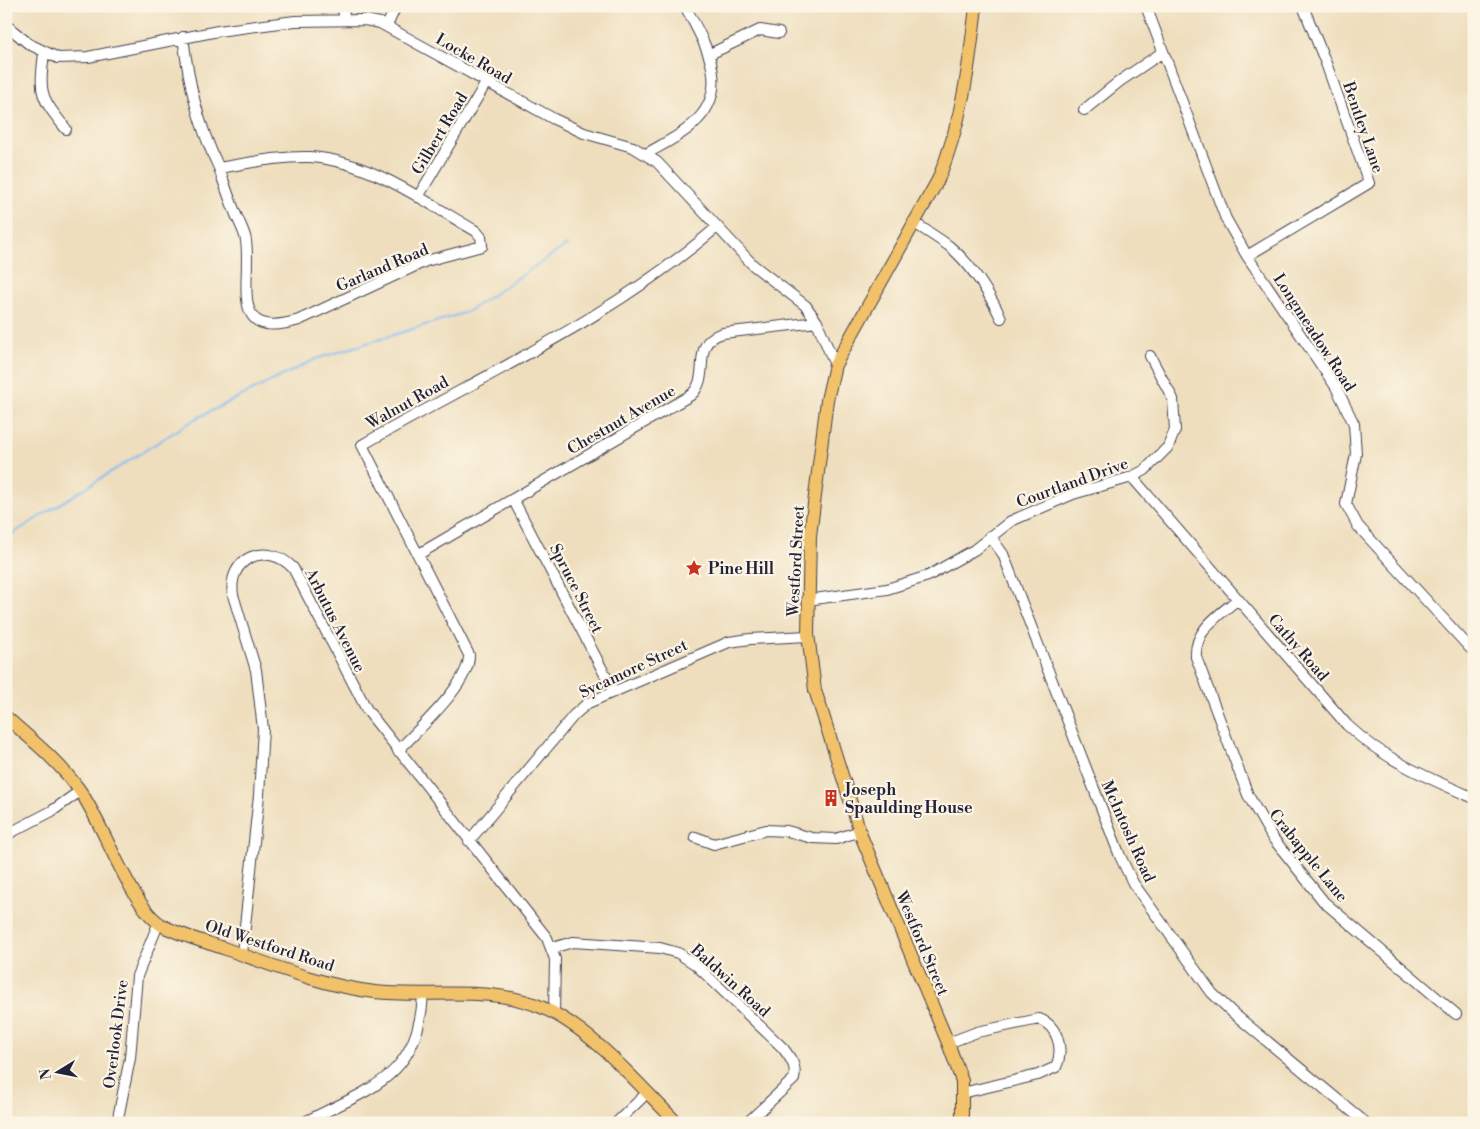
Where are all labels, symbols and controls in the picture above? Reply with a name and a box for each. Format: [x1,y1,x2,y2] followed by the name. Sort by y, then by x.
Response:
[432,29,515,89] street label: Locke Road
[1338,78,1388,175] street label: Bentley Lane
[407,89,472,178] street label: Gilbert Road
[333,239,432,296] street label: Garland Road
[1269,270,1360,395] street label: Longmeadow Road
[362,372,452,434] street label: Walnut Road
[564,381,679,459] street label: Chestnut Avenue
[1014,453,1131,512] street label: Courtland Drive
[783,505,809,618] street label: Westford Street
[545,540,607,637] street label: Spruce Street
[684,558,704,578] place icon: Pine Hill
[708,559,775,579] place label: Pine Hill
[300,564,370,676] street label: Arbutus Avenue
[1264,610,1333,685] street label: Cathy Road
[576,635,691,703] street label: Sycamore Street
[1097,777,1159,885] street label: McIntosh Road
[843,780,973,818] place label: Joseph Spaulding House
[821,788,841,808] building icon: Joseph Spaulding House
[1265,805,1352,906] street label: Crabapple Lane
[891,887,953,999] street label: Westford Street
[203,916,337,976] street label: Old Westford Road
[686,939,774,1021] street label: Baldwin Road
[99,978,133,1090] street label: Overlook Drive
[32,1046,82,1096] north arrow
[36,1067,56,1081] text: N

